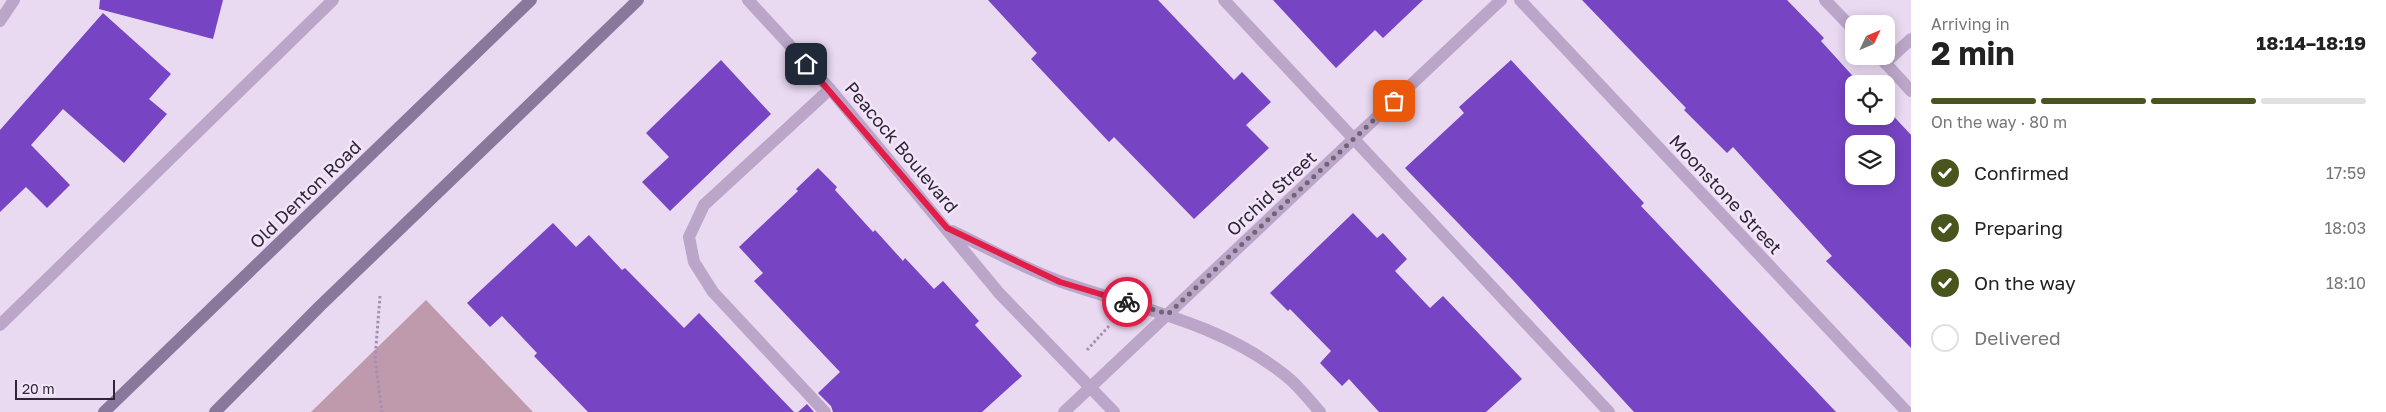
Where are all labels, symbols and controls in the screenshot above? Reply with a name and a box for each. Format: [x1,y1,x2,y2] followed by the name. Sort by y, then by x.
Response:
[1931,14,2010,34] text: Arriving in
[1845,15,1895,65] north arrow
[1845,15,1895,185] map controls
[2256,31,2366,54] text: 18:14–18:19
[1931,34,2015,72] text: 2 min
[785,43,827,85] pin
[792,50,820,78] icon: home
[1845,75,1895,125] button: locate
[841,77,963,217] street label: Peacock Boulevard
[1373,80,1415,122] pin
[1380,87,1408,115] icon: bag
[1931,112,2067,132] text: On the way · 80 m
[1665,130,1787,258] street label: Moonstone Street
[245,135,365,253] street label: Old Denton Road
[1845,135,1895,185] button: layers
[1222,146,1320,240] street label: Orchid Street
[1931,159,1959,187] icon: check
[1974,161,2069,184] text: Confirmed
[2326,163,2366,183] text: 17:59
[1931,214,1959,242] icon: check
[1974,216,2063,239] text: Preparing
[2324,218,2366,238] text: 18:03
[1931,269,1959,297] icon: check
[1974,271,2076,294] text: On the way
[2326,273,2366,293] text: 18:10
[1102,277,1152,327] courier
[1113,288,1141,316] icon: bike
[1974,326,2061,349] text: Delivered
[15,377,115,400] scale bar
[22,380,55,397] text: 20 m

